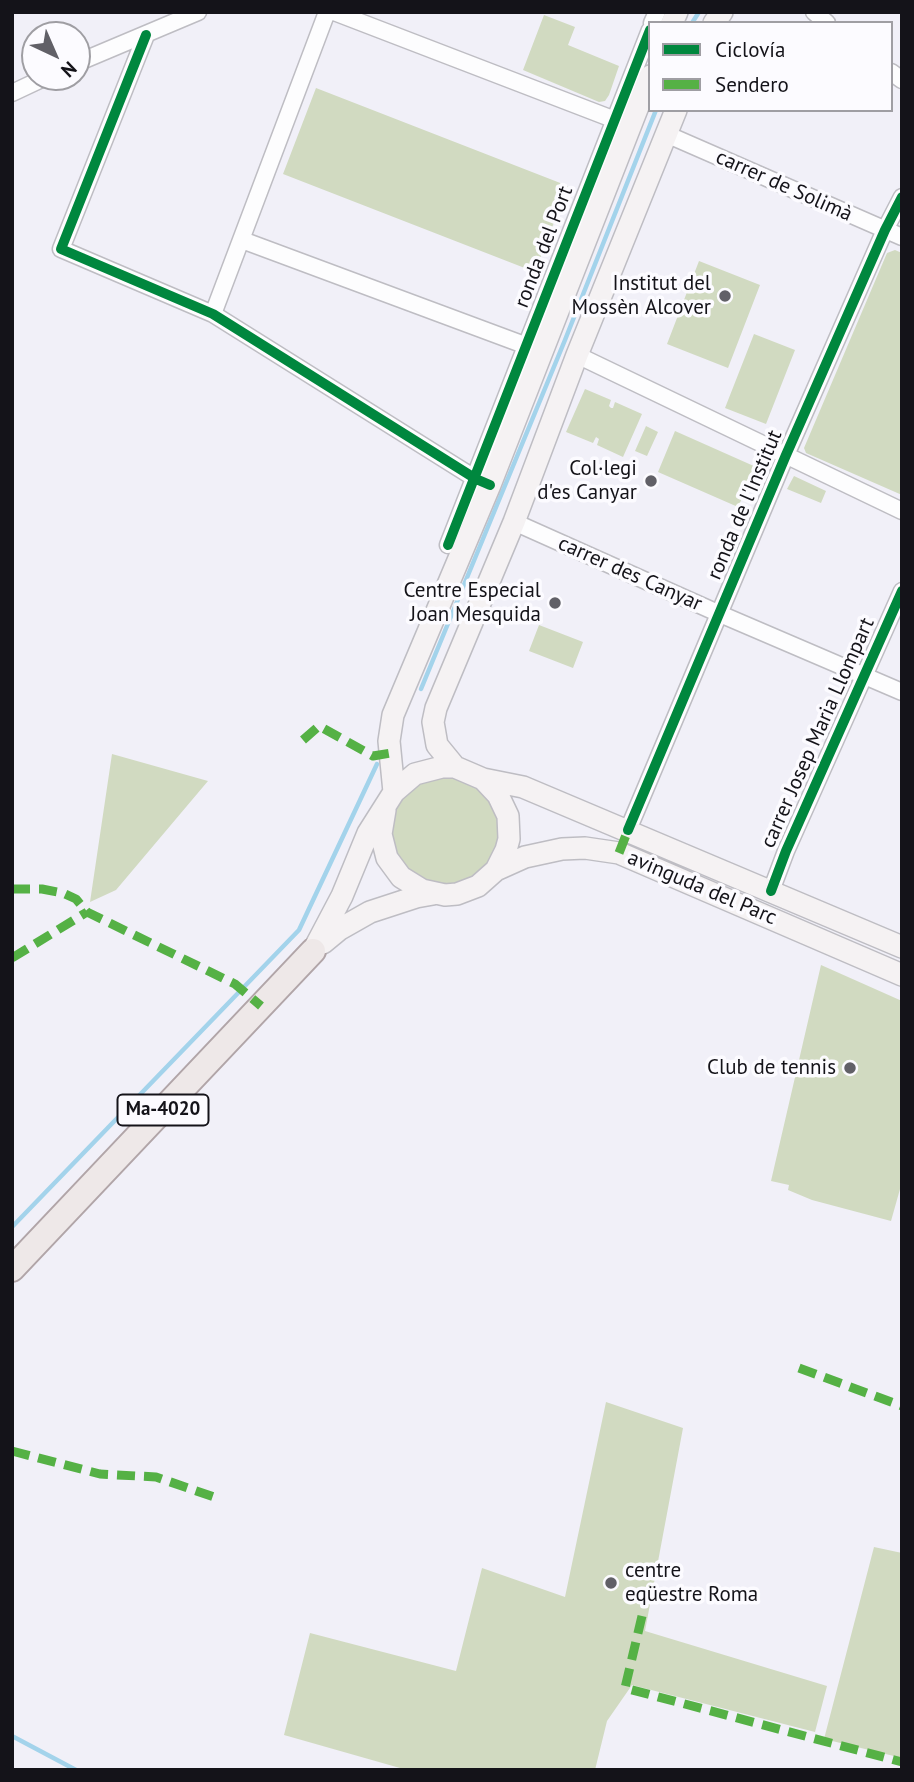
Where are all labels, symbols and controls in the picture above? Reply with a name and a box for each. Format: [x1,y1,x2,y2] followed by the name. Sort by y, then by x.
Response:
[21,21,91,91] north arrow
[648,21,893,112] legend
[715,36,785,63] text: Ciclovía
[56,57,82,83] text: N
[715,71,789,98] text: Sendero
[712,145,856,227] street label: carrer de Solimà
[509,183,579,311] street label: ronda del Port
[572,271,711,321] place label: Institut del Mossèn Alcover
[717,288,733,304] marker: Institut del Mossèn Alcover
[702,426,788,584] street label: ronda de l'Institut
[537,456,637,506] place label: Col·legi d'es Canyar
[643,473,659,489] marker: Col·legi d'es Canyar
[554,531,706,617] street label: carrer des Canyar
[404,578,541,628] place label: Centre Especial Joan Mesquida
[547,595,563,611] marker: Centre Especial Joan Mesquida
[756,614,880,852] street label: carrer Josep Maria Llompart
[624,845,780,931] street label: avinguda del Parc
[707,1055,836,1081] place label: Club de tennis
[842,1060,858,1076] marker: Club de tennis
[118,1094,208,1126] road number: Ma-4020
[625,1558,758,1608] place label: centre eqüestre Roma
[603,1575,619,1591] marker: centre eqüestre Roma

